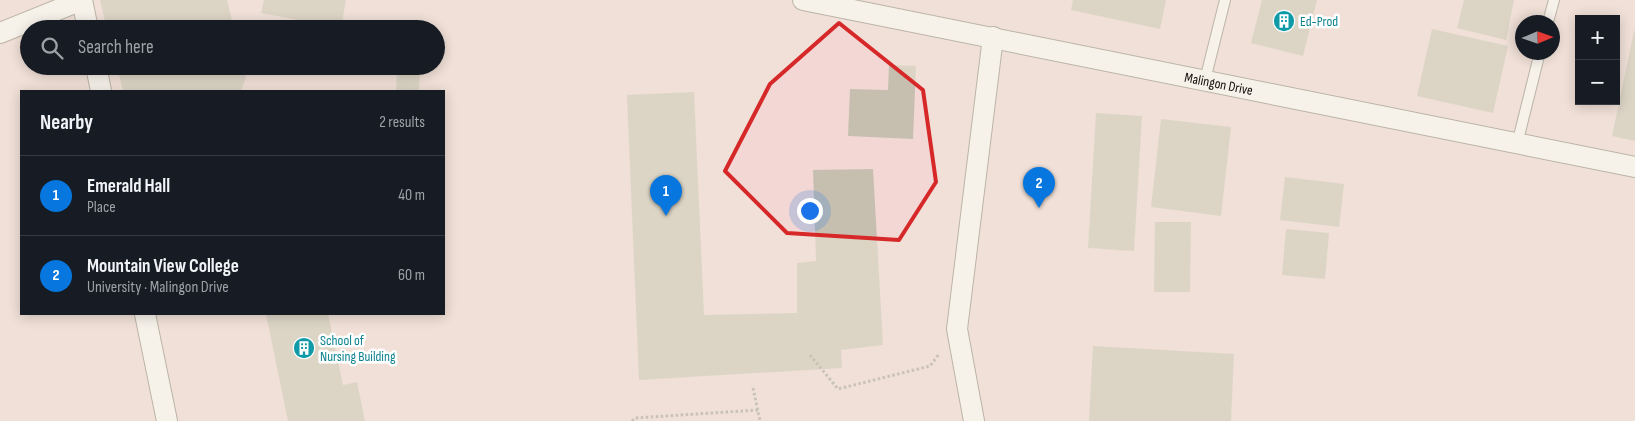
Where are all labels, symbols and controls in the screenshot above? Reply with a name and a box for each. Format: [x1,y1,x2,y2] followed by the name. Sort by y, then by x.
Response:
[1272,9,1296,33] building icon: Ed-Prod
[1300,13,1338,30] place label: Ed-Prod
[1515,15,1560,60] north arrow
[1575,15,1620,105] map controls
[1575,15,1620,60] button: +
[20,20,445,75] search box
[38,34,66,62] icon: search
[78,36,154,59] text: Search here
[1575,60,1620,105] button: −
[1183,68,1254,99] street label: Malingon Drive
[40,110,93,135] text: Nearby
[379,113,425,132] text: 2 results
[1023,167,1055,208] pin: 2
[87,175,170,198] text: Emerald Hall
[650,175,682,216] pin: 1
[53,186,59,205] text: 1
[398,186,425,205] text: 40 m
[87,198,116,217] text: Place
[797,198,823,224] your location
[87,255,239,278] text: Mountain View College
[52,266,60,285] text: 2
[398,266,425,285] text: 60 m
[87,278,229,297] text: University · Malingon Drive
[320,332,396,365] place label: School of Nursing Building
[292,336,316,360] building icon: School of Nursing Building

